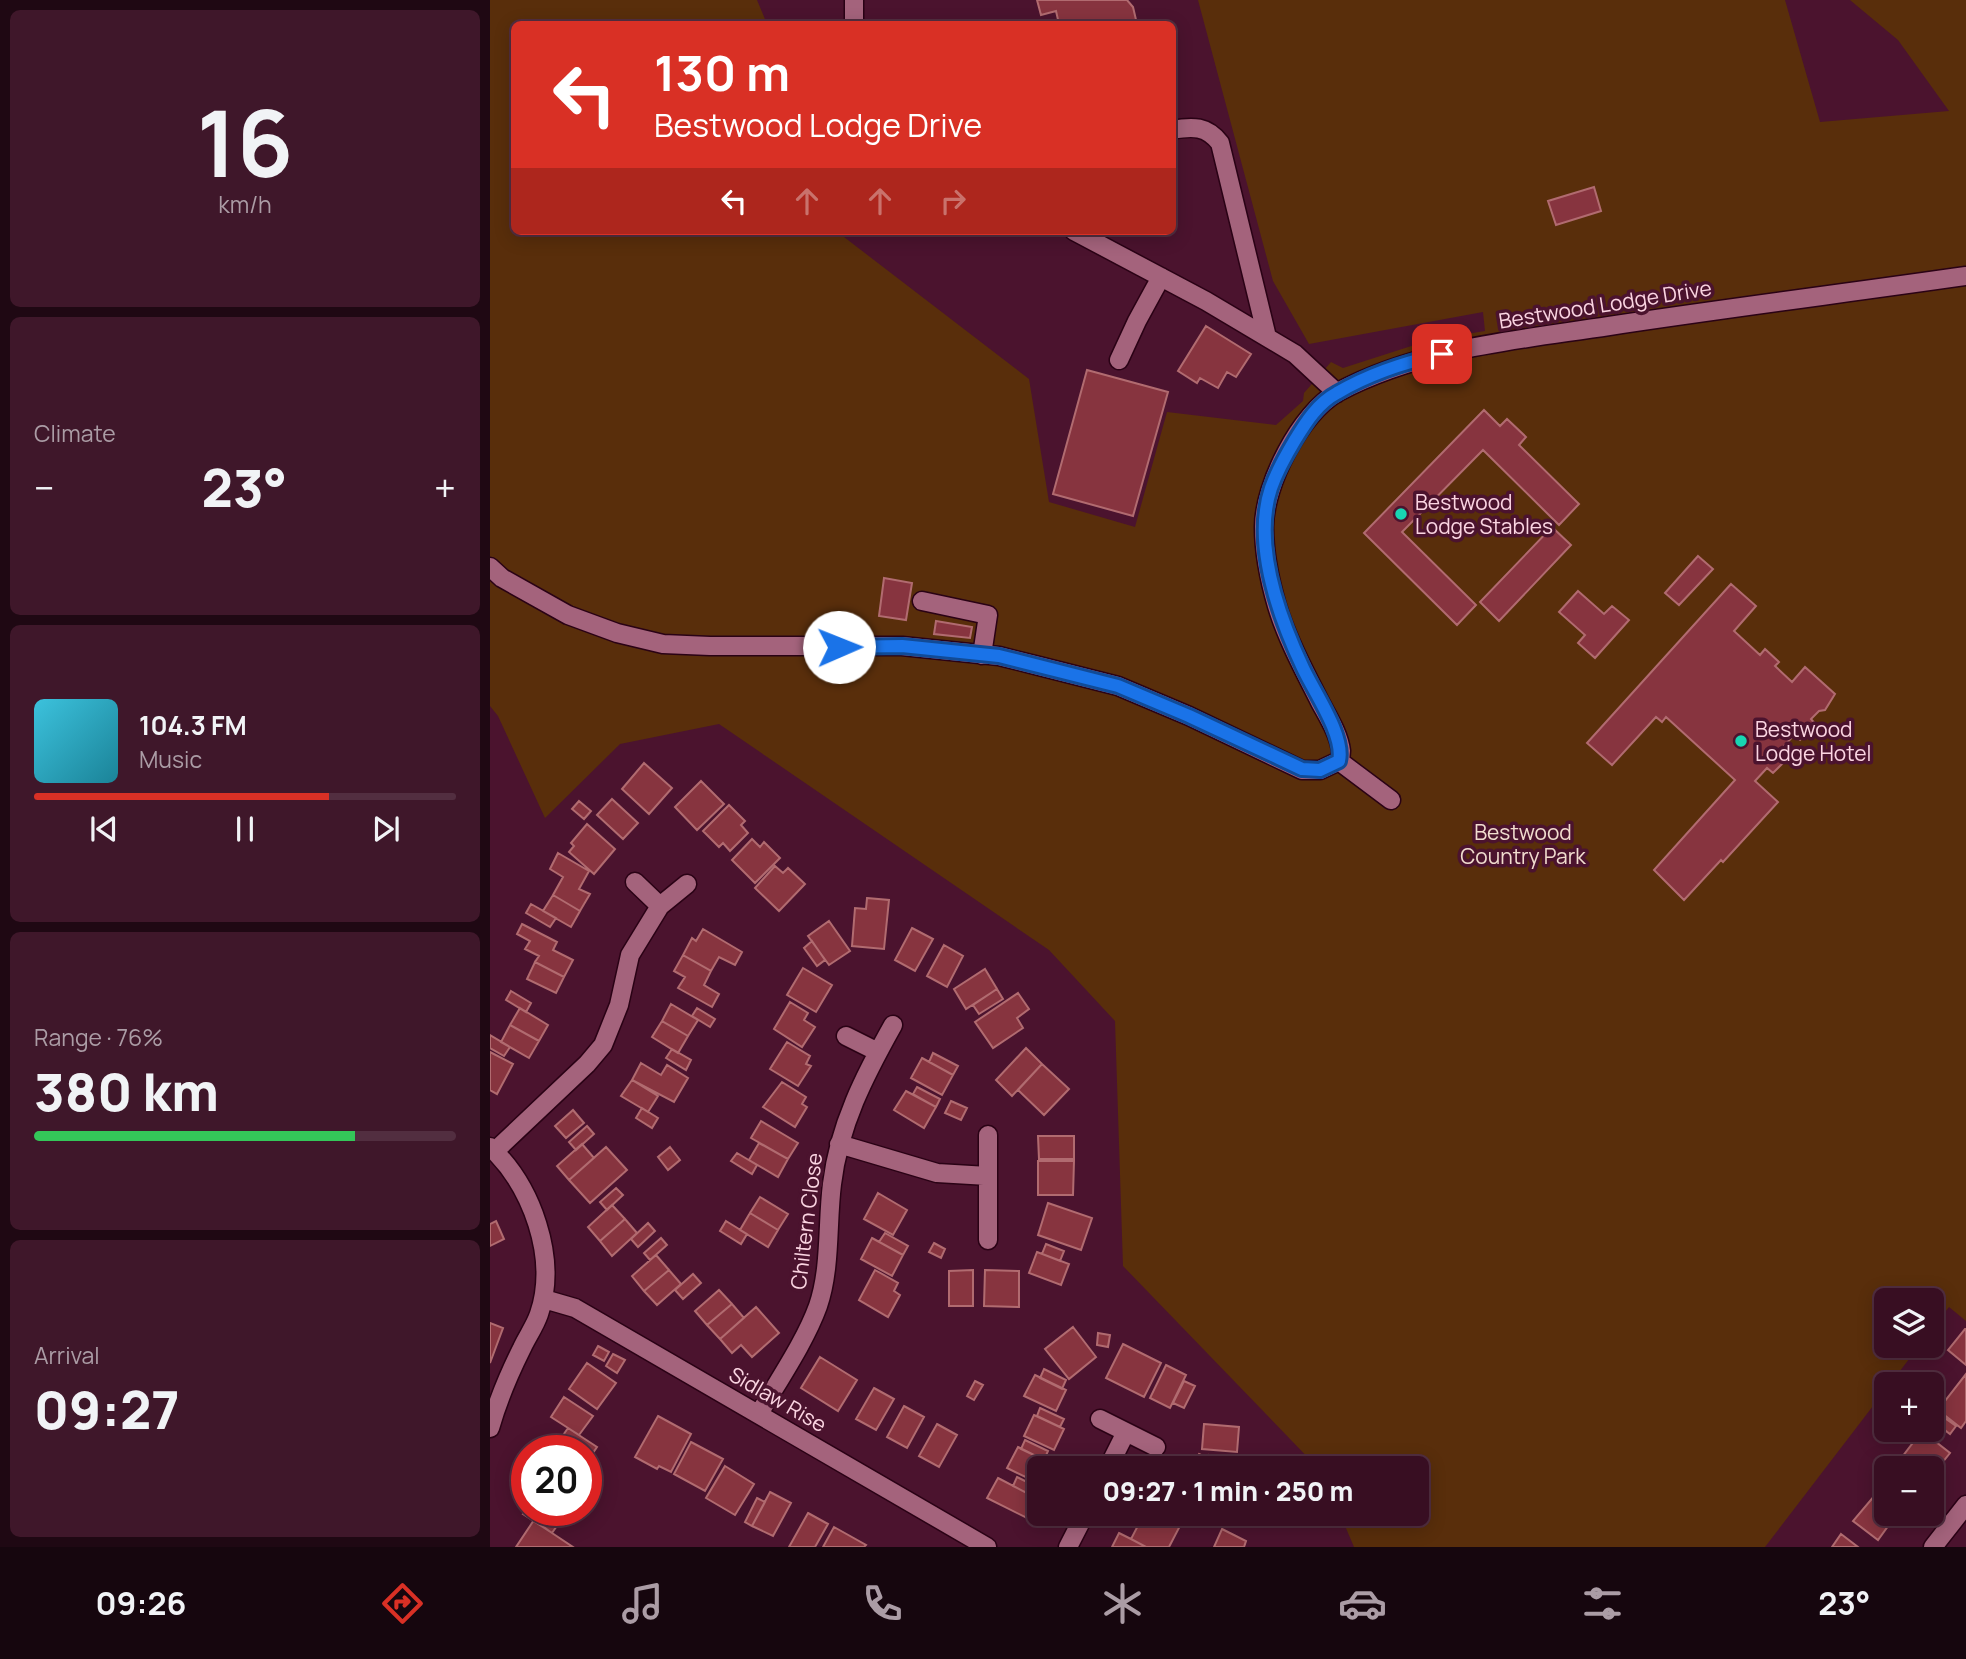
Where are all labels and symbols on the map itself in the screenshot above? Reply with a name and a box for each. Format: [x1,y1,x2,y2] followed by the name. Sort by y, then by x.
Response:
[1496,273,1714,335] street label: Bestwood Lodge Drive
[1412,324,1472,384] pin
[1415,488,1553,540] place label: Bestwood Lodge Stables
[1393,506,1409,522] marker: Bestwood Lodge Stables
[802,610,876,684] position arrow
[1755,715,1871,767] place label: Bestwood Lodge Hotel
[1733,733,1749,749] marker: Bestwood Lodge Hotel
[1460,818,1586,870] park label: Bestwood Country Park
[784,1151,828,1291] street label: Chiltern Close
[724,1360,832,1438] street label: Sidlaw Rise
[511,1435,602,1526] speed limit sign: 20

